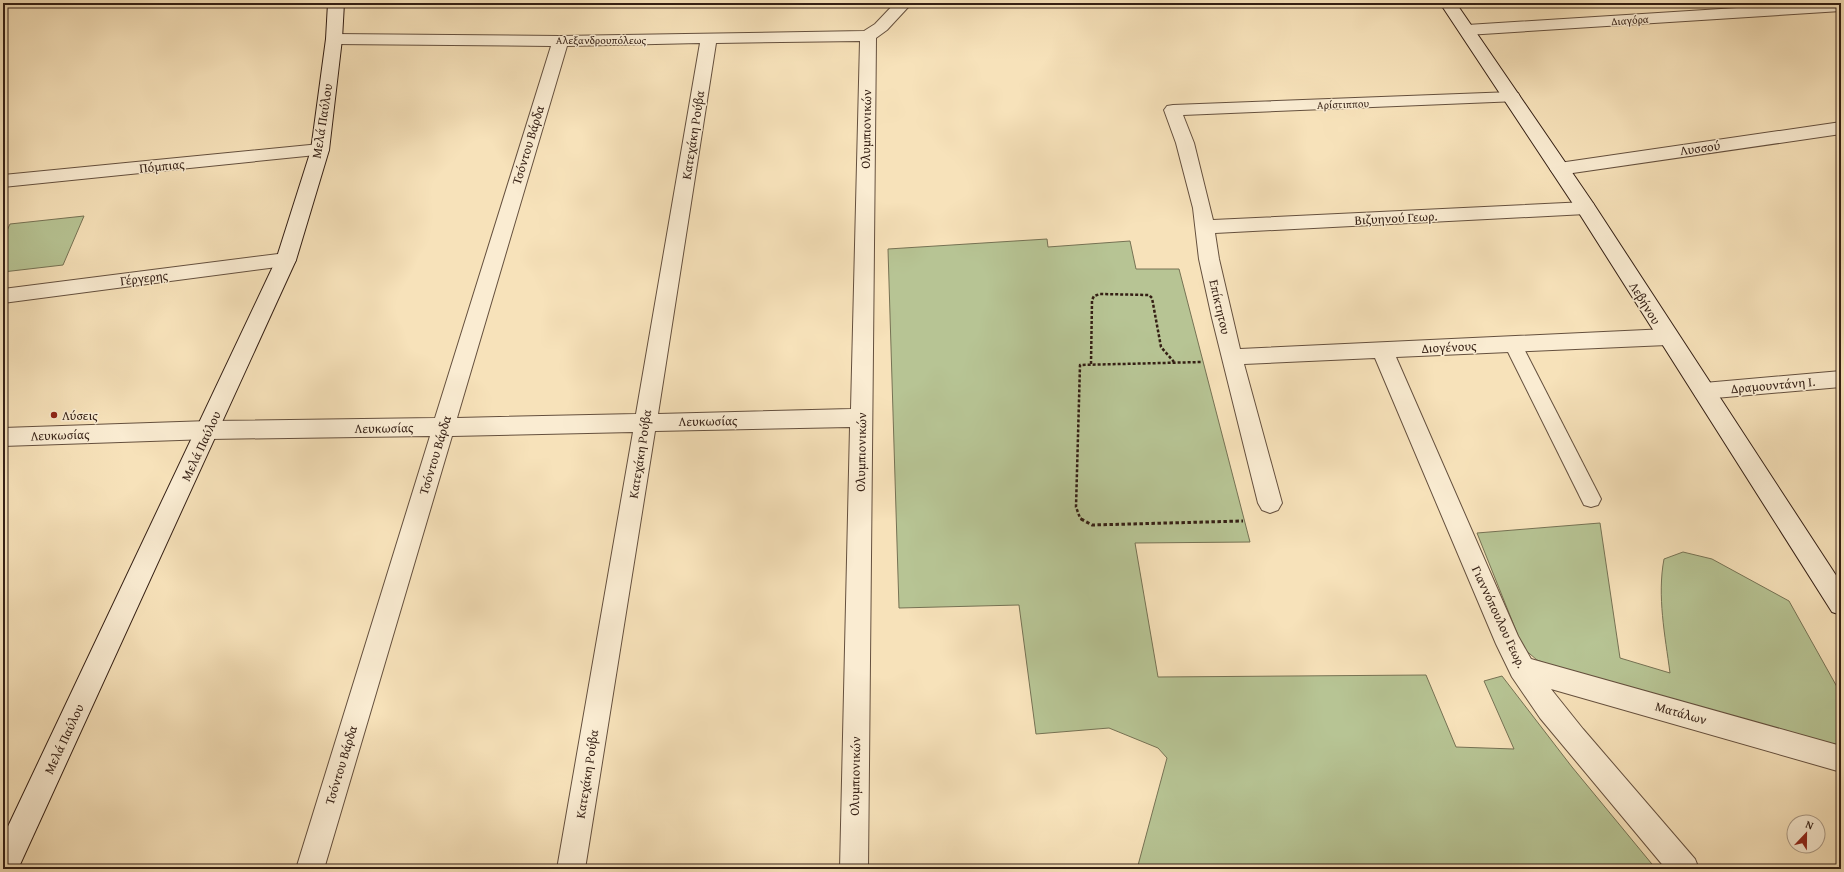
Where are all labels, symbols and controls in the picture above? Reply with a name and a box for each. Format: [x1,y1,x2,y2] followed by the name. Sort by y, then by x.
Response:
[1611,11,1649,29] street label: Διαγόρα
[556,32,647,48] street label: Αλεξανδρουπόλεως
[307,82,337,160] street label: Μελά Παύλου
[677,89,709,181] street label: Κατεχάκη Ρούβα
[856,89,876,169] street label: Ολυμπιονικών
[1317,95,1370,113] street label: Αρίστιππου
[507,103,549,187] street label: Τσόντου Βάρδα
[1679,136,1722,160] street label: Λυσσού
[138,154,186,178] street label: Πόμπιας
[1354,206,1438,230] street label: Βιζυηνού Γεωρ.
[119,266,170,290] street label: Γέργερης
[1204,278,1236,337] street label: Επίκτητου
[1624,278,1666,328] street label: Λεβήνου
[1421,336,1478,358] street label: Διογένους
[1730,372,1816,398] street label: Δραμουντάνη Ι.
[62,406,98,425] place label: Λύσεις
[176,407,226,484] street label: Μελά Παύλου
[624,408,656,500] street label: Κατεχάκη Ρούβα
[49,410,59,420] marker: Λύσεις
[678,411,738,431] street label: Λευκωσίας
[851,412,871,492] street label: Ολυμπιονικών
[414,413,456,497] street label: Τσόντου Βάρδα
[354,418,414,438] street label: Λευκωσίας
[30,424,90,446] street label: Λευκωσίας
[1467,563,1531,671] street label: Γιαννόπουλου Γεωρ.
[1653,697,1709,730] street label: Ματάλων
[39,700,89,777] street label: Μελά Παύλου
[320,723,362,807] street label: Τσόντου Βάρδα
[571,728,603,820] street label: Κατεχάκη Ρούβα
[845,736,865,816] street label: Ολυμπιονικών
[1786,814,1826,854] north arrow
[1803,816,1817,834] text: N

